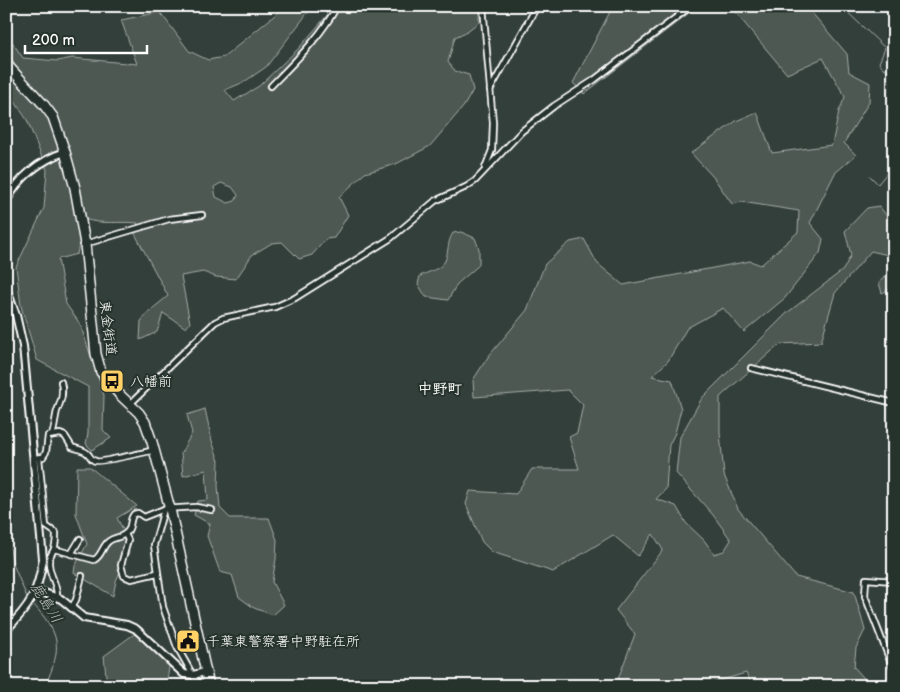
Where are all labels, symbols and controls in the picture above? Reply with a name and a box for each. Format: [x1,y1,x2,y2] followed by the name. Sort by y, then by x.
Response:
[25,22,148,54] scale bar
[32,31,75,50] text: 200 m
[96,299,120,357] street label: 東金街道
[99,368,125,394] bus stop icon: 八幡前
[130,373,172,390] place label: 八幡前
[417,380,463,399] district label: 中野町
[26,579,66,627] water label: 鹿島川
[175,628,201,654] public building icon: 千葉東警察署中野駐在所
[206,633,360,650] place label: 千葉東警察署中野駐在所

